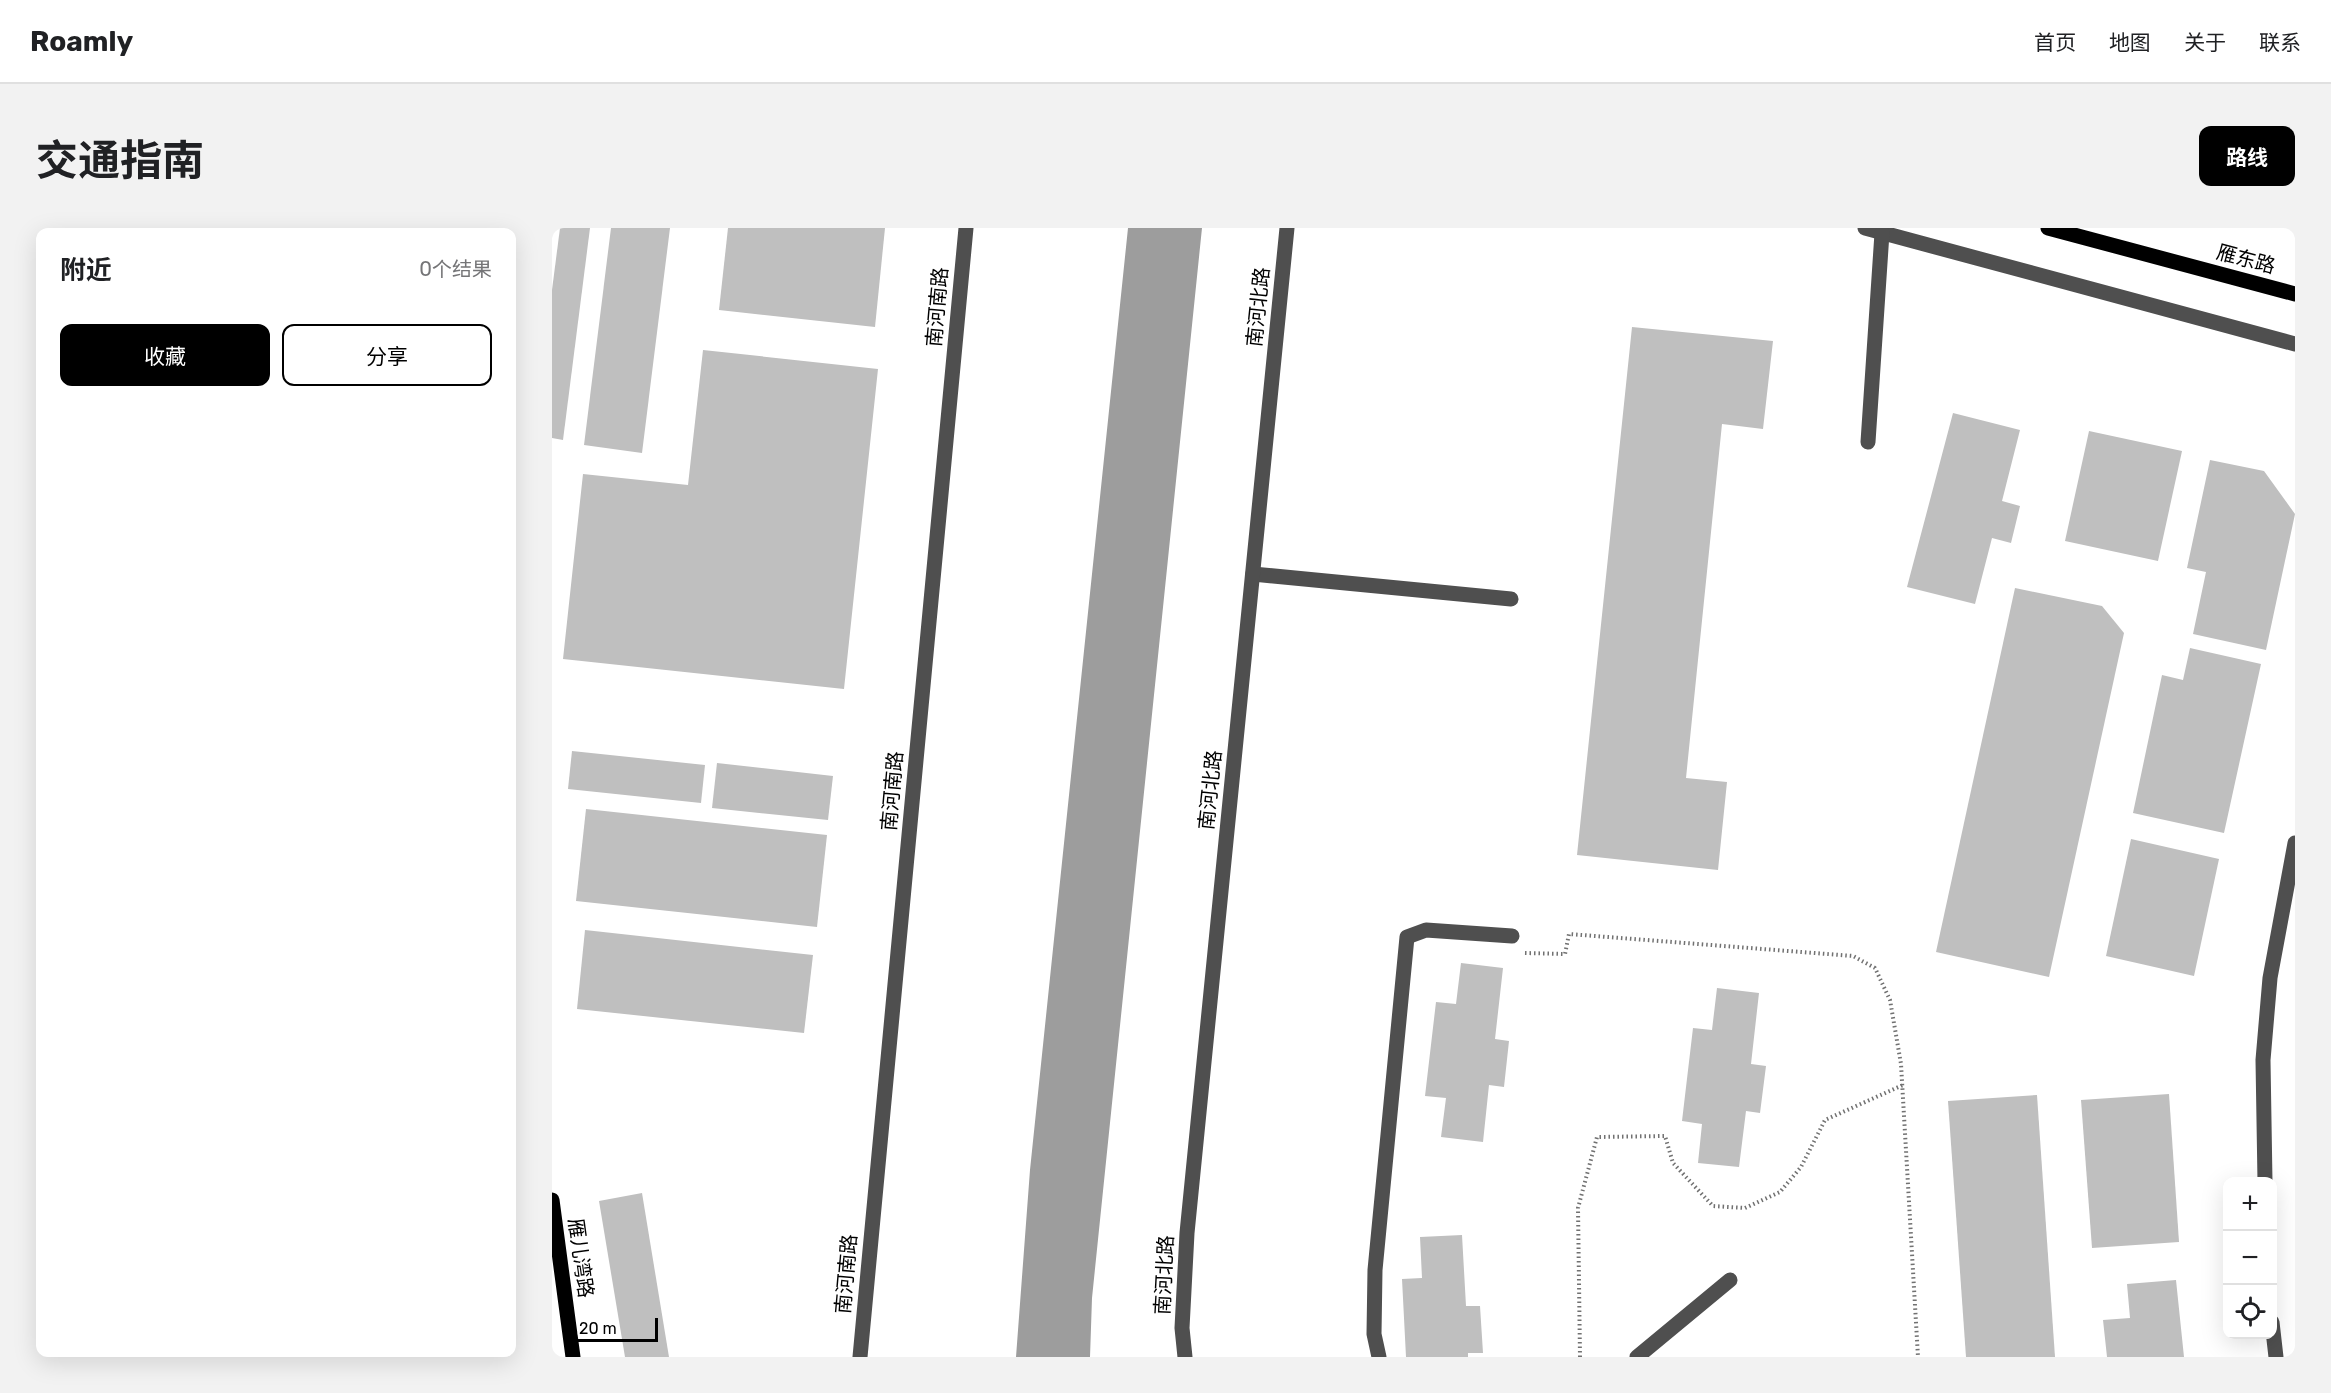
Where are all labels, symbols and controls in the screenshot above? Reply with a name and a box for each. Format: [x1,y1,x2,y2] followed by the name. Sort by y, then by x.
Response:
[30,25,133,58] text: Roamly
[2034,30,2076,55] text: 首页
[2109,30,2151,55] text: 地图
[2184,30,2226,55] text: 关于
[2259,30,2301,55] text: 联系
[2199,126,2295,186] button: 路线
[36,136,204,186] text: 交通指南
[2214,240,2278,278] street label: 雁东路
[60,255,112,286] text: 附近
[419,257,492,281] text: 0个结果
[922,266,952,348] street label: 南河南路
[1242,266,1274,348] street label: 南河北路
[60,324,270,386] button: 收藏
[282,324,492,386] button: 分享
[1194,749,1226,831] street label: 南河北路
[877,750,907,832] street label: 南河南路
[2223,1177,2277,1339] map controls
[2223,1177,2277,1231] button: +
[564,1217,598,1299] street label: 雁儿湾路
[2223,1231,2277,1285] button: −
[831,1233,861,1315] street label: 南河南路
[1150,1234,1178,1316] street label: 南河北路
[2223,1285,2277,1339] button: locate
[570,1315,658,1342] scale bar
[579,1319,617,1338] text: 20 m

